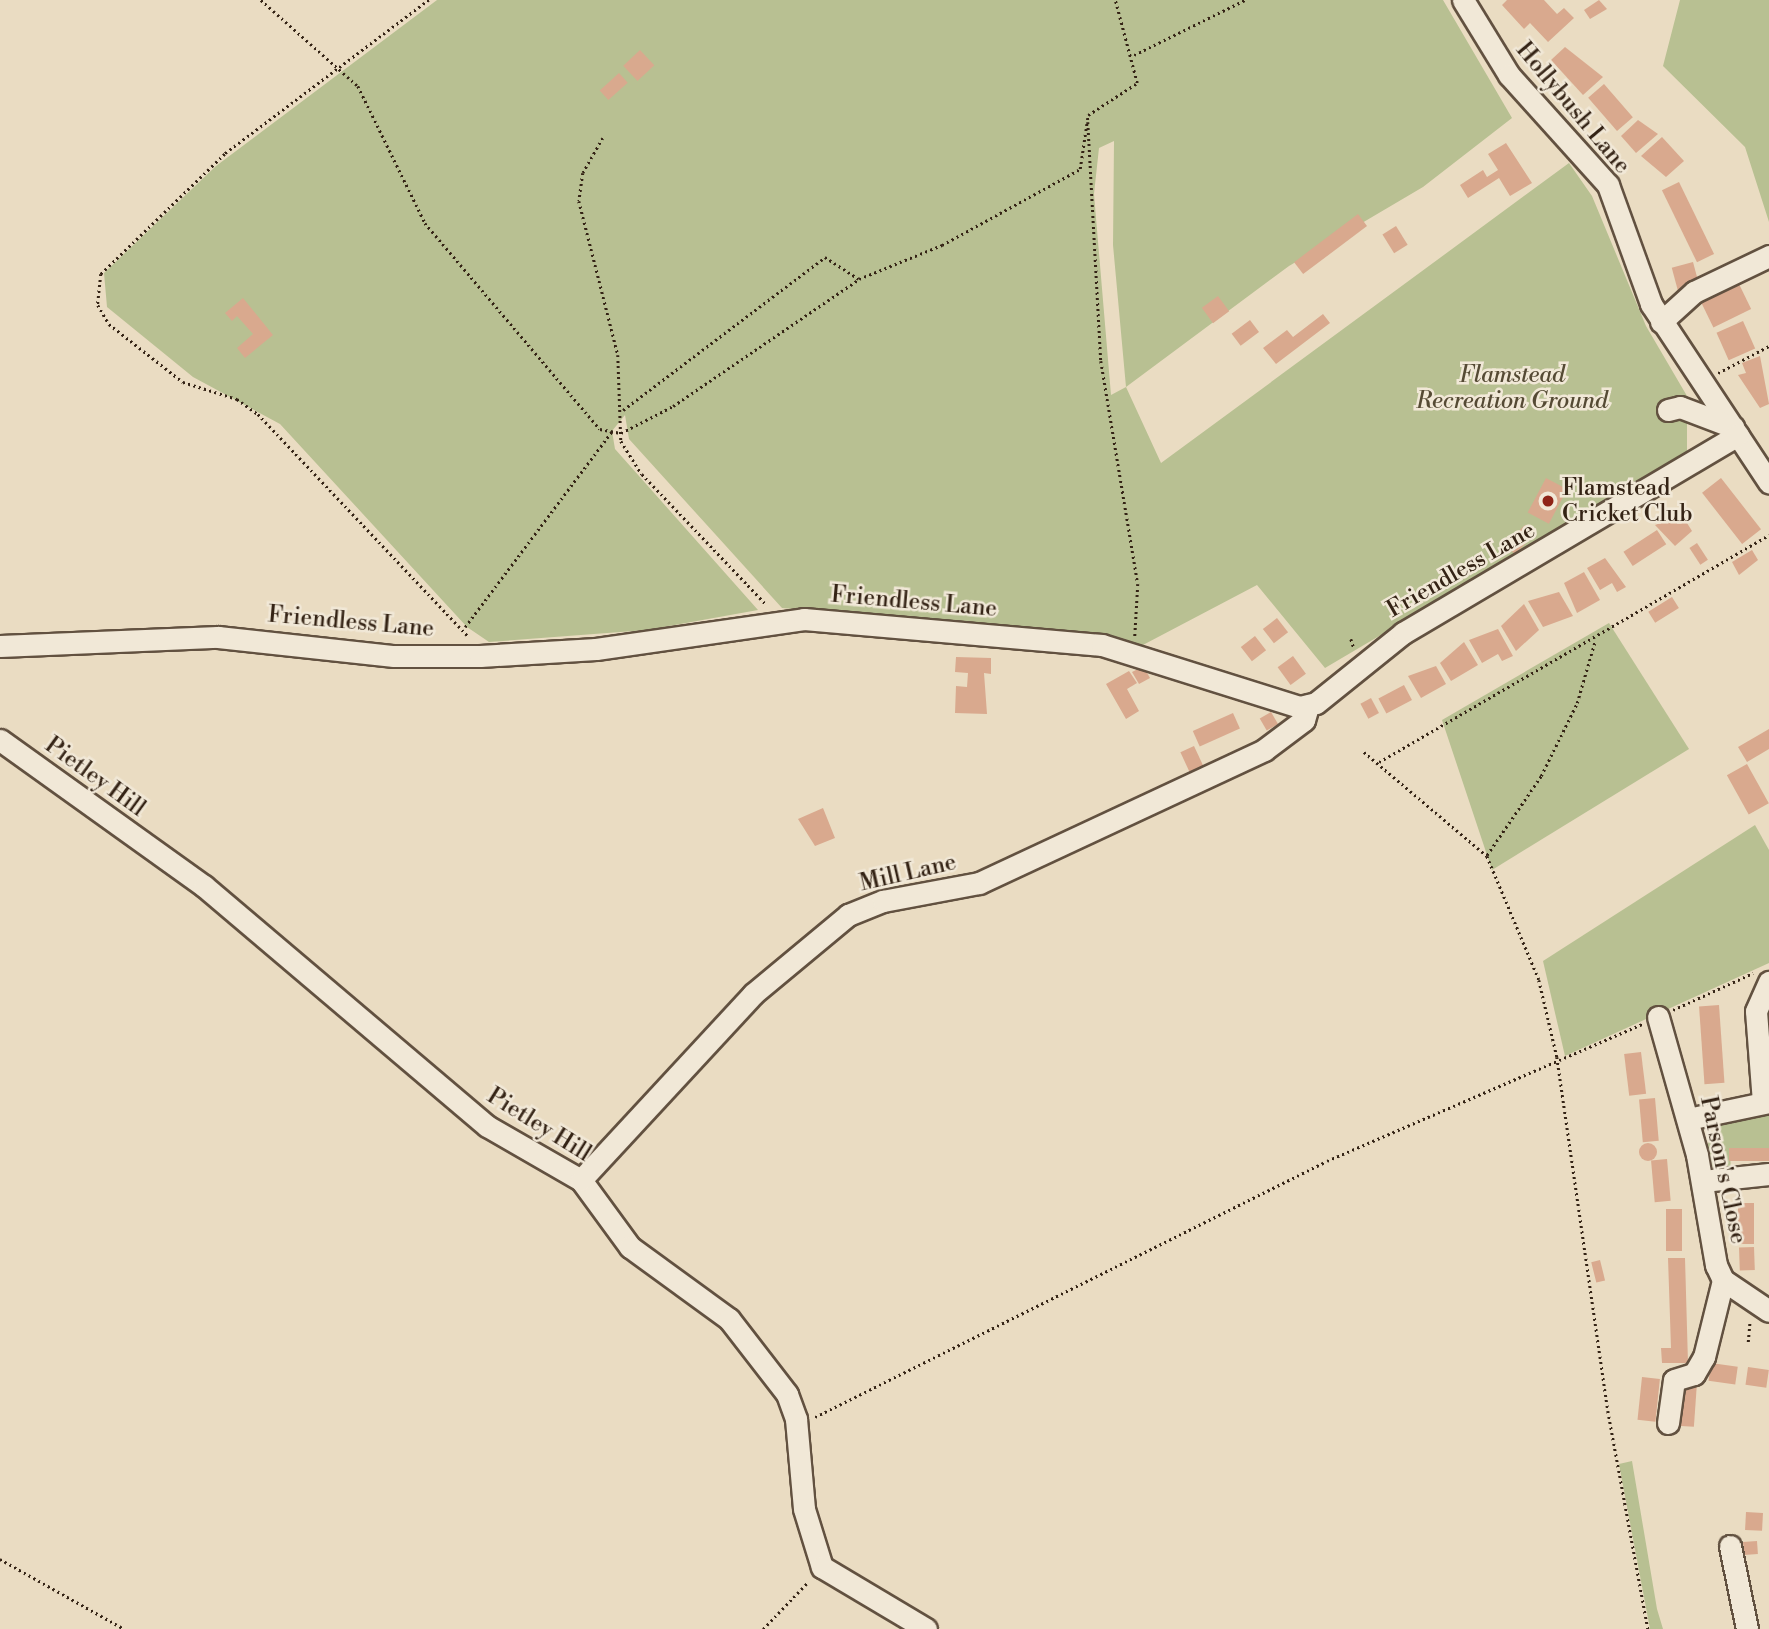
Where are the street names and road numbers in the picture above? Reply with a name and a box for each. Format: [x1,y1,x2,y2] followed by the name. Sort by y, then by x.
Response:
[1510,37,1636,179] street label: Hollybush Lane
[1382,516,1540,624] street label: Friendless Lane
[830,581,998,623] street label: Friendless Lane
[267,601,435,643] street label: Friendless Lane
[39,731,151,823] street label: Pietley Hill
[857,848,959,898] street label: Mill Lane
[482,1082,596,1168] street label: Pietley Hill
[1694,1094,1752,1246] street label: Parson's Close

